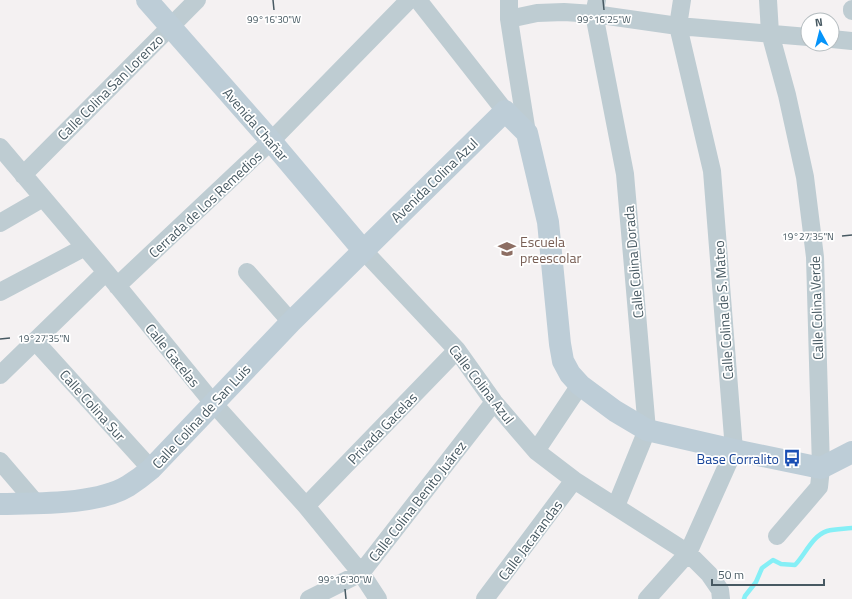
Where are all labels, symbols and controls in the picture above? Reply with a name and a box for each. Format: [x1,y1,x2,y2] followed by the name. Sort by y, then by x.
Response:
[247,12,301,27] text: 99°16'30"W
[577,12,631,27] text: 99°16'25"W
[800,12,840,52] north arrow
[814,14,824,30] text: N
[52,29,168,145] street label: Calle Colina San Lorenzo
[218,83,294,165] street label: Avenida Chañar
[386,133,482,227] street label: Avenida Colina Azul
[143,146,267,262] street label: Cerrada de Los Remedios
[618,205,648,319] street label: Calle Colina Dorada
[782,229,834,244] text: 19°27'35"N
[520,231,581,268] place label: Escuela preescolar
[497,239,517,259] school or university icon: Escuela preescolar
[708,240,738,380] street label: Calle Colina de S. Mateo
[804,256,828,360] street label: Calle Colina Verde
[141,319,205,391] street label: Calle Gacelas
[18,331,70,346] text: 19°27'35"N
[444,340,520,428] street label: Calle Colina Azul
[147,359,255,473] street label: Calle Colina de San Luis
[55,365,131,446] street label: Calle Colina Sur
[342,387,422,469] street label: Privada Gacelas
[363,436,471,566] street label: Calle Colina Benito Juárez
[697,448,779,469] place label: Base Corralito
[782,448,802,468] bus stop icon: Base Corralito
[493,495,567,585] street label: Calle Jacarandas
[712,561,824,587] scale bar
[718,565,744,584] text: 50 m
[318,572,372,587] text: 99°16'30"W

